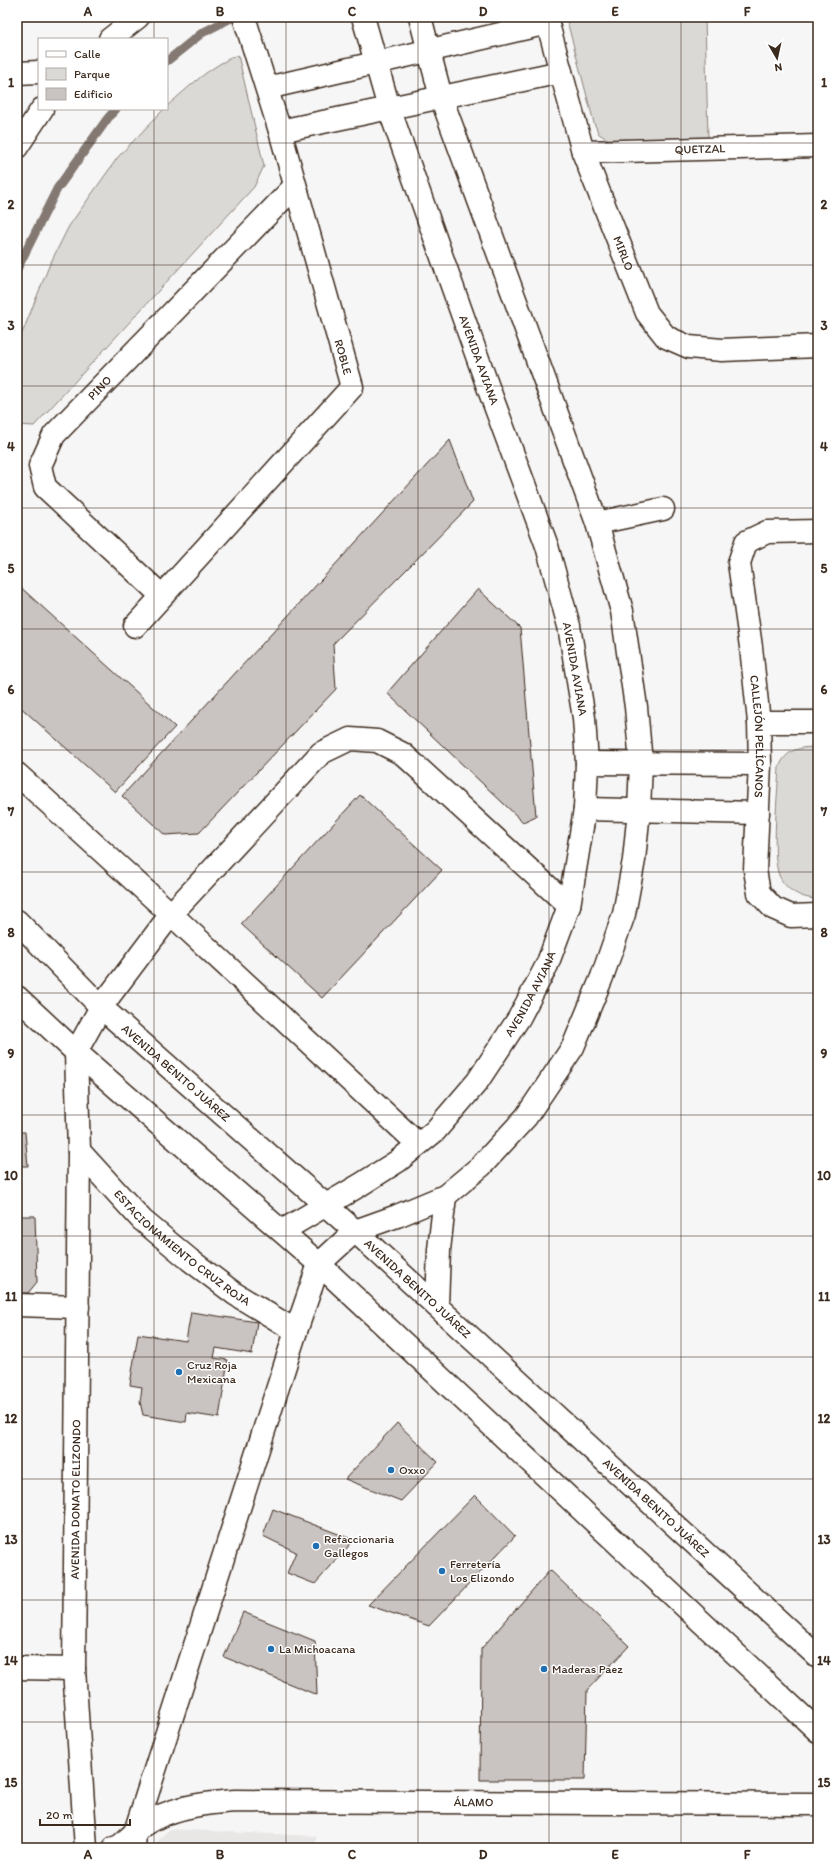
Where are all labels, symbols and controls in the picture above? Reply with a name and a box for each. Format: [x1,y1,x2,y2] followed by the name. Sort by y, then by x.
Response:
[83,4,93,19] text: A
[216,4,225,19] text: B
[348,4,357,19] text: C
[479,4,488,19] text: D
[611,4,619,19] text: E
[744,4,751,19] text: F
[38,38,168,110] legend
[757,38,797,78] north arrow
[74,47,101,61] text: Calle
[774,60,783,74] text: N
[74,67,110,81] text: Parque
[8,75,14,90] text: 1
[821,75,827,90] text: 1
[74,87,113,101] text: Edificio
[674,141,725,157] street label: QUETZAL
[8,197,15,212] text: 2
[821,197,828,212] text: 2
[610,234,637,273] street label: MIRLO
[456,313,502,407] street label: AVENIDA AVIANA
[7,318,15,333] text: 3
[820,318,828,333] text: 3
[331,338,355,377] street label: ROBLE
[85,373,115,403] street label: PINO
[7,439,15,454] text: 4
[820,439,828,454] text: 4
[8,561,15,576] text: 5
[821,561,828,576] text: 5
[560,621,590,717] street label: AVENIDA AVIANA
[747,674,767,798] street label: CALLEJÓN PELÍCANOS
[8,682,15,697] text: 6
[821,682,828,697] text: 6
[7,804,15,819] text: 7
[820,804,828,819] text: 7
[7,925,15,940] text: 8
[820,925,828,940] text: 8
[502,949,559,1039] street label: AVENIDA AVIANA
[119,1022,233,1125] street label: AVENIDA BENITO JUÁREZ
[8,1046,15,1061] text: 9
[821,1046,828,1061] text: 9
[4,1168,18,1183] text: 10
[817,1168,831,1183] text: 10
[111,1187,253,1309] street label: ESTACIONAMIENTO CRUZ ROJA
[361,1236,474,1341] street label: AVENIDA BENITO JUÁREZ
[5,1289,17,1304] text: 11
[818,1289,830,1304] text: 11
[187,1358,238,1386] place label: Cruz Roja Mexicana
[174,1367,184,1377] marker: Cruz Roja Mexicana
[5,1411,18,1426] text: 12
[818,1411,831,1426] text: 12
[68,1419,83,1580] street label: AVENIDA DONATO ELIZONDO
[600,1456,712,1561] street label: AVENIDA BENITO JUÁREZ
[399,1463,425,1477] place label: Oxxo
[386,1465,396,1475] marker: Oxxo
[4,1532,18,1547] text: 13
[324,1532,395,1560] place label: Refaccionaria Gallegos
[817,1532,831,1547] text: 13
[311,1541,321,1551] marker: Refaccionaria Gallegos
[450,1557,514,1585] place label: Ferretería Los Elizondo
[437,1566,447,1576] marker: Ferretería Los Elizondo
[279,1642,356,1656] place label: La Michoacana
[266,1644,276,1654] marker: La Michoacana
[4,1653,18,1668] text: 14
[817,1653,831,1668] text: 14
[552,1662,623,1676] place label: Maderas Paez
[539,1664,549,1674] marker: Maderas Paez
[5,1775,18,1790] text: 15
[818,1775,831,1790] text: 15
[454,1795,494,1809] street label: ÁLAMO
[40,1801,130,1827] scale bar
[46,1808,73,1822] text: 20 m
[83,1847,93,1862] text: A
[216,1847,225,1862] text: B
[348,1847,357,1862] text: C
[479,1847,488,1862] text: D
[611,1847,619,1862] text: E
[744,1847,751,1862] text: F

